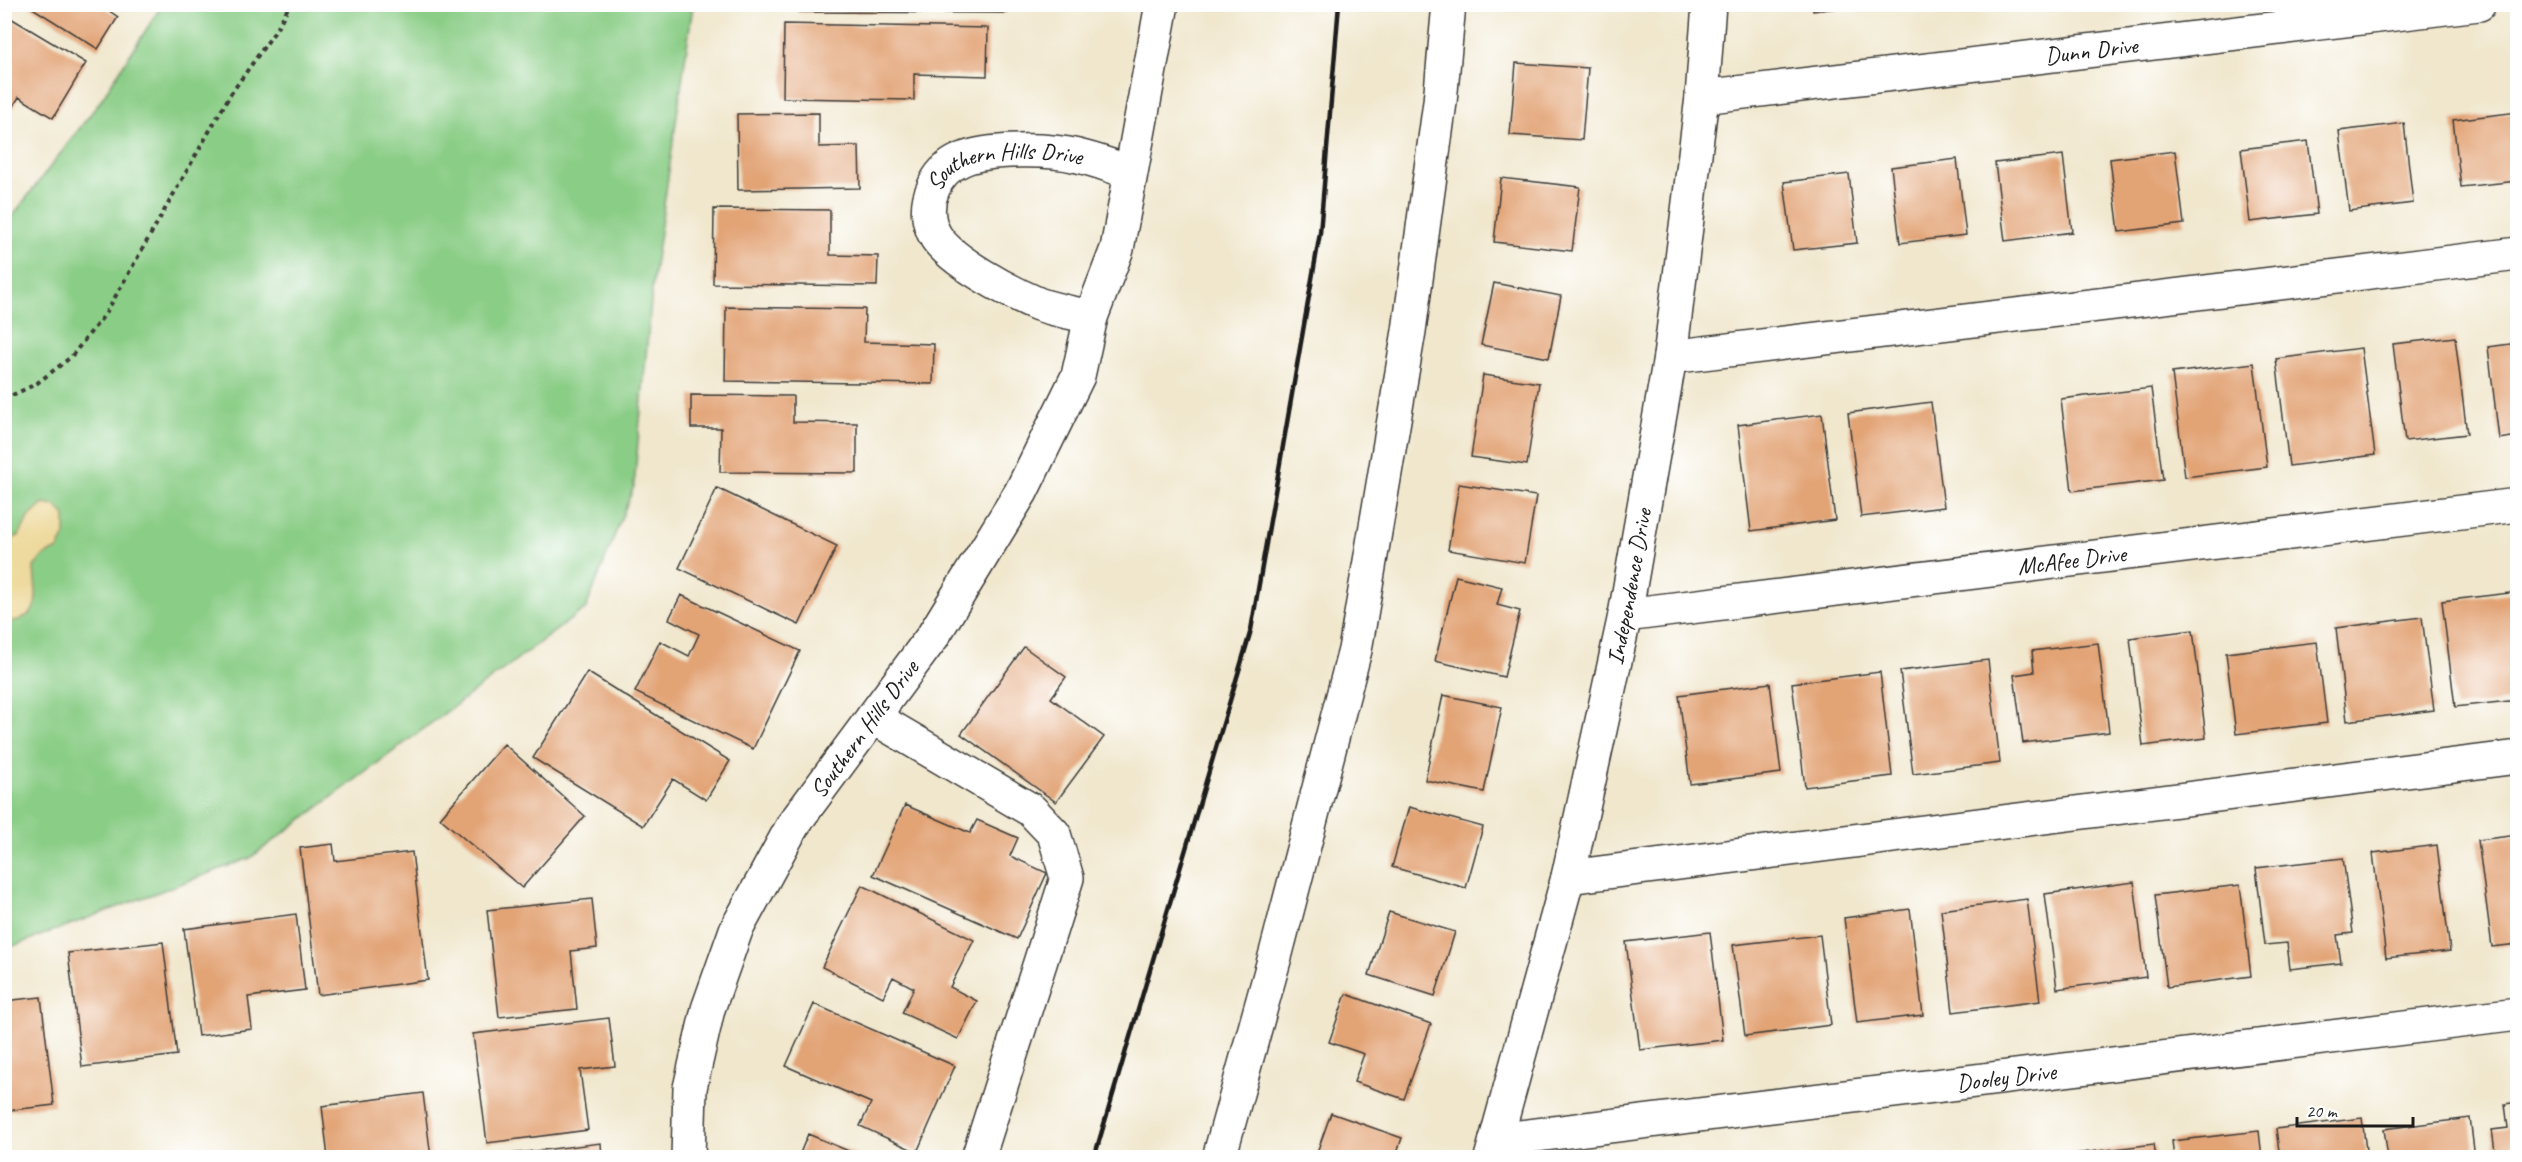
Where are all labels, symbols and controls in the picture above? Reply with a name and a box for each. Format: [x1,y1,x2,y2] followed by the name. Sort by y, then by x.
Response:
[2043,30,2141,71] street label: Dunn Drive
[920,136,1088,195] street label: Southern Hills Drive
[1600,504,1659,668] street label: Independence Drive
[2016,538,2130,582] street label: McAfee Drive
[803,652,926,804] street label: Southern Hills Drive
[1955,1056,2060,1098] street label: Dooley Drive
[2297,1090,2412,1128] scale bar
[2306,1100,2339,1122] text: 20 m

